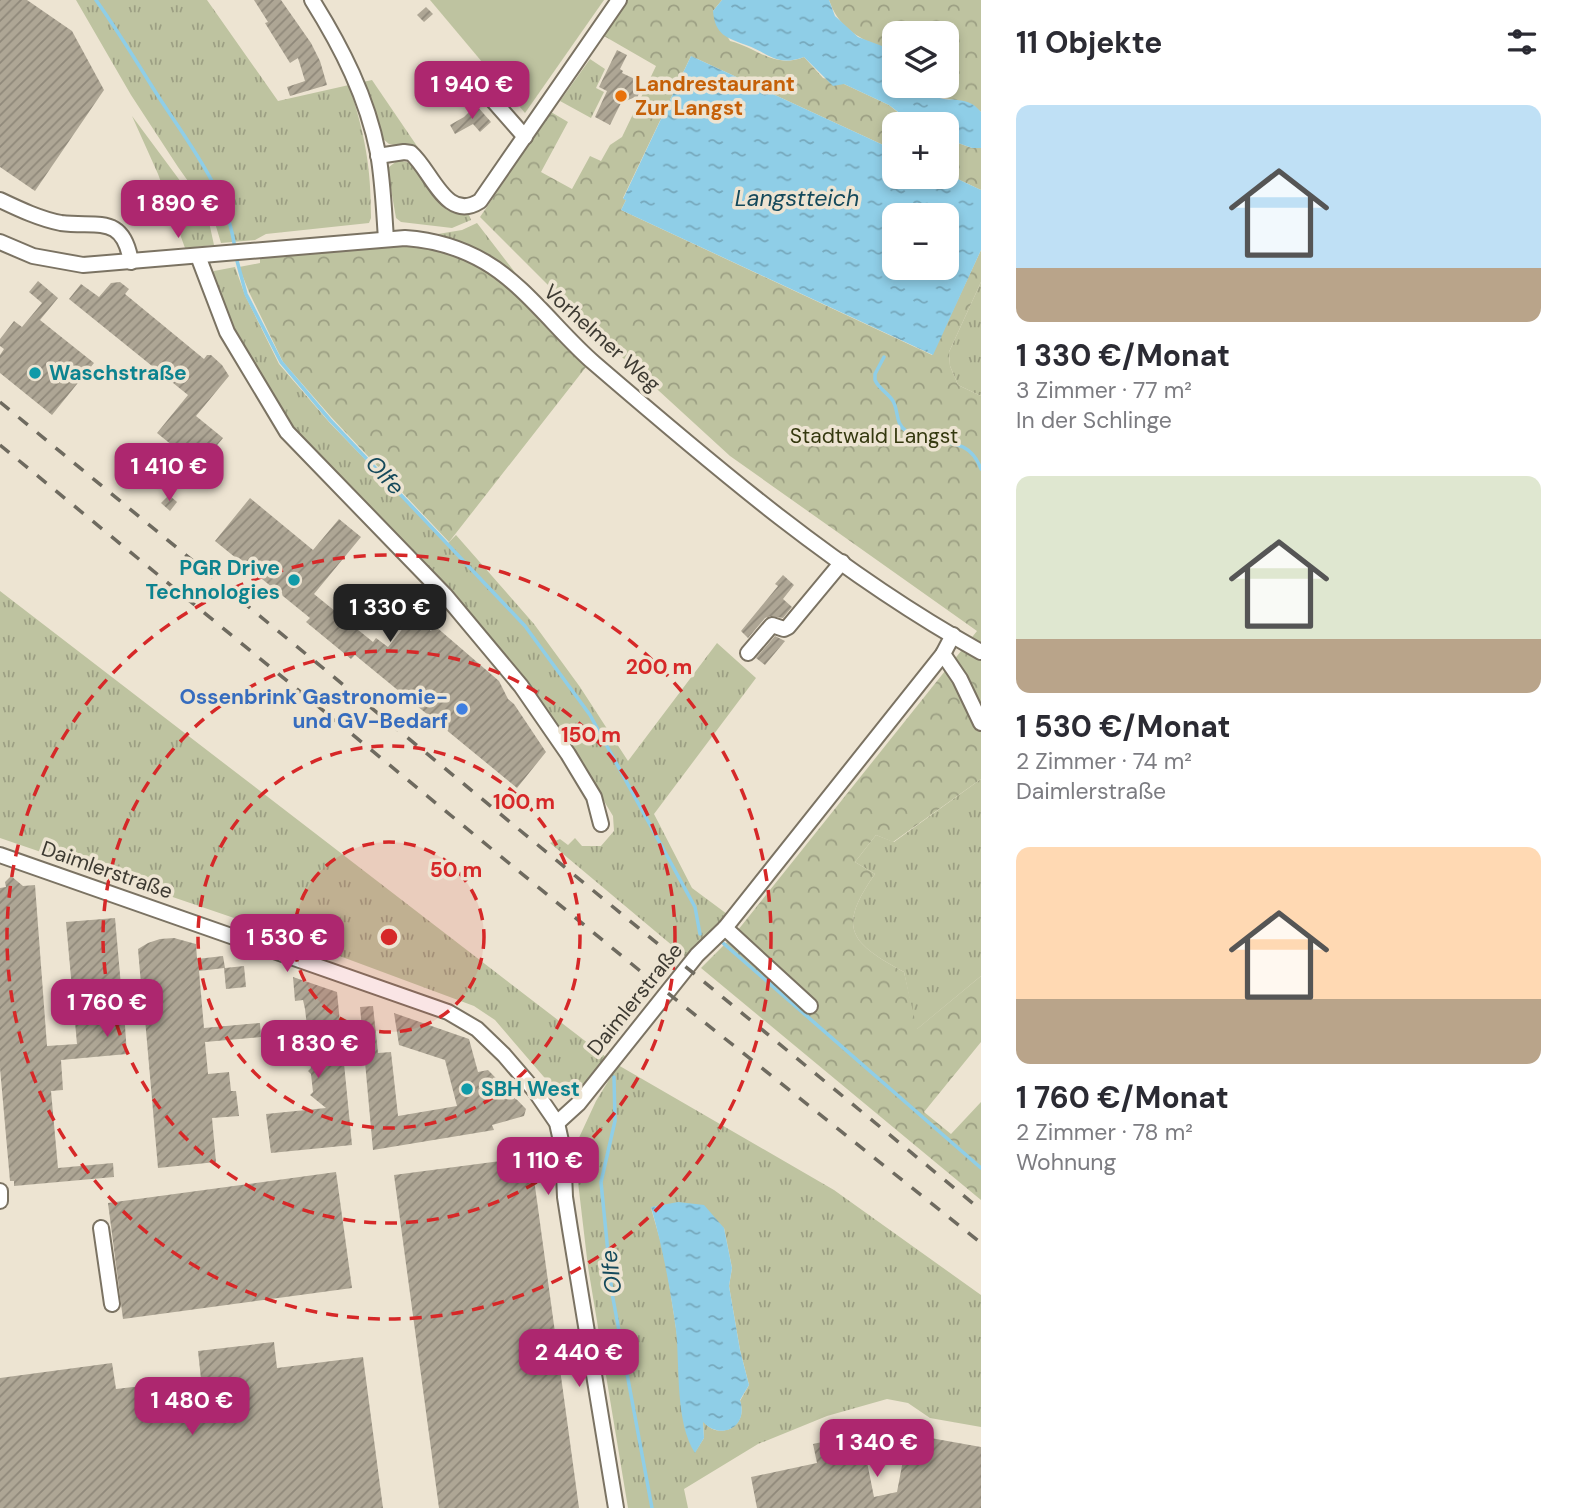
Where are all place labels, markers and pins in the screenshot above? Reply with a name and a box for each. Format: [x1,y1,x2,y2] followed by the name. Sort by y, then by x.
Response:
[407,61,537,121] pin: 1 940 €
[635,70,795,122] place label: Landrestaurant Zur Langst
[613,88,629,104] marker: Landrestaurant Zur Langst
[113,180,243,240] pin: 1 890 €
[49,359,187,387] place label: Waschstraße
[27,365,43,381] marker: Waschstraße
[104,444,234,503] pin: 1 410 €
[145,554,280,606] place label: PGR Drive Technologies
[286,572,302,588] marker: PGR Drive Technologies
[325,584,455,644] pin: 1 330 €
[180,683,448,735] place label: Ossenbrink Gastronomie- und GV-Bedarf
[454,701,470,717] marker: Ossenbrink Gastronomie- und GV-Bedarf
[222,914,352,974] pin: 1 530 €
[377,925,401,949] centre of rings
[42,979,172,1039] pin: 1 760 €
[253,1020,383,1080] pin: 1 830 €
[481,1075,580,1103] place label: SBH West
[459,1081,475,1097] marker: SBH West
[483,1138,613,1197] pin: 1 110 €
[514,1330,644,1389] pin: 2 440 €
[127,1378,257,1437] pin: 1 480 €
[812,1420,942,1479] pin: 1 340 €

